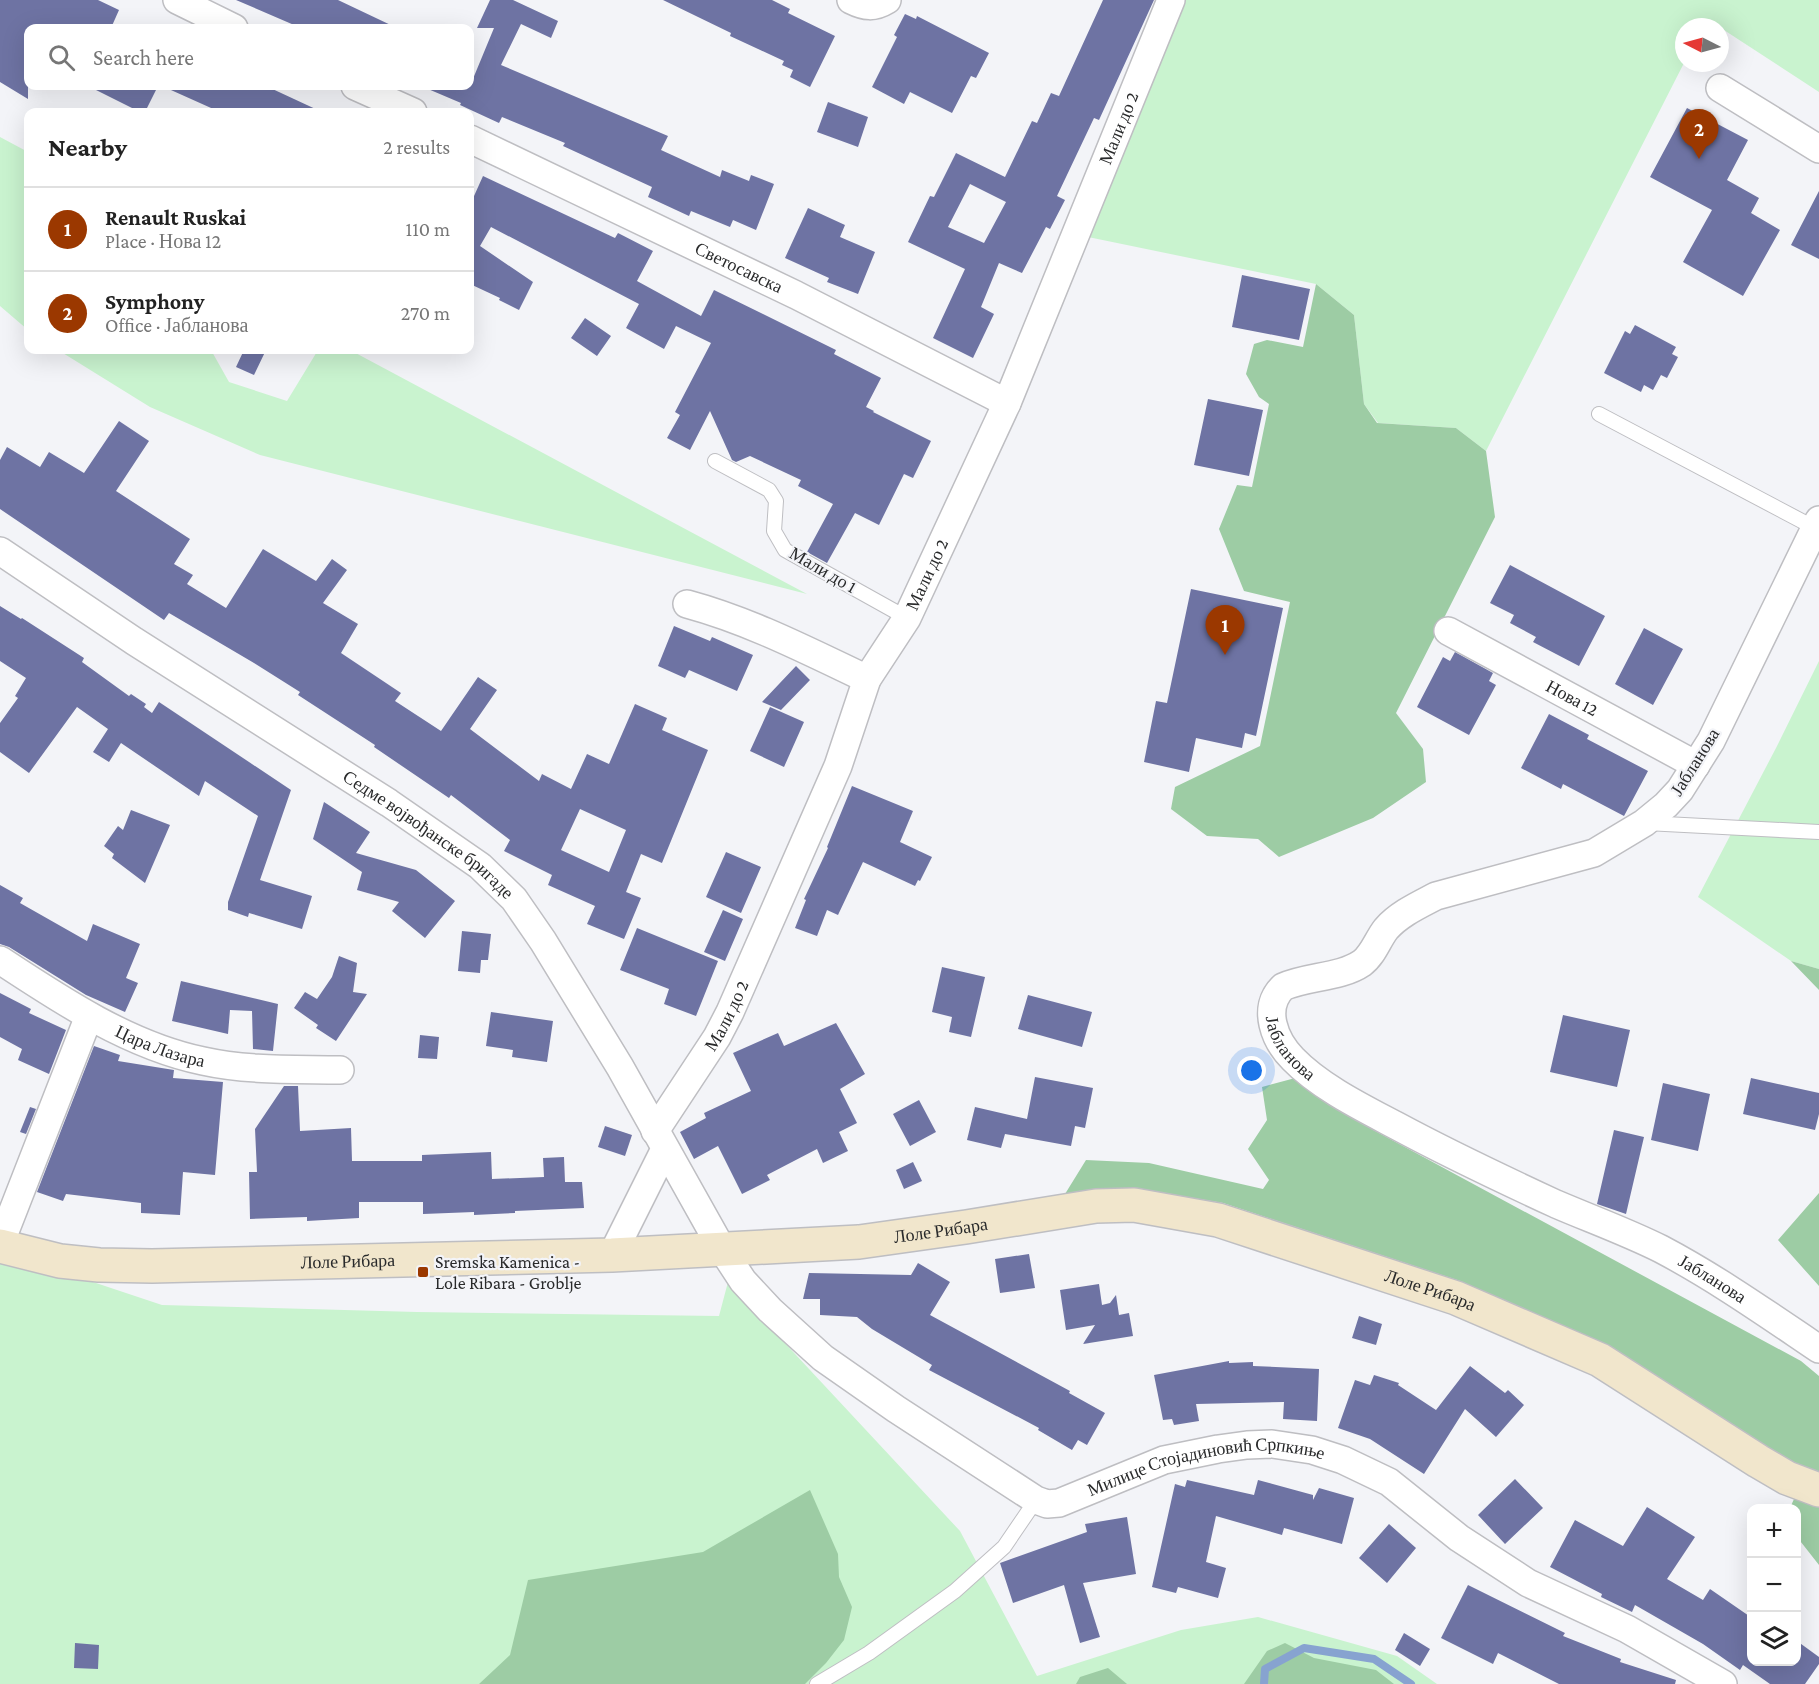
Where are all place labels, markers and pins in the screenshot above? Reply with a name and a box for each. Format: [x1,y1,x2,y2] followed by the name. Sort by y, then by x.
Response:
[1680,110,1718,159] pin: 2
[1206,606,1244,655] pin: 1
[435,1252,582,1294] place label: Sremska Kamenica - Lole Ribara - Groblje
[416,1265,430,1279] marker: Sremska Kamenica - Lole Ribara - Groblje

